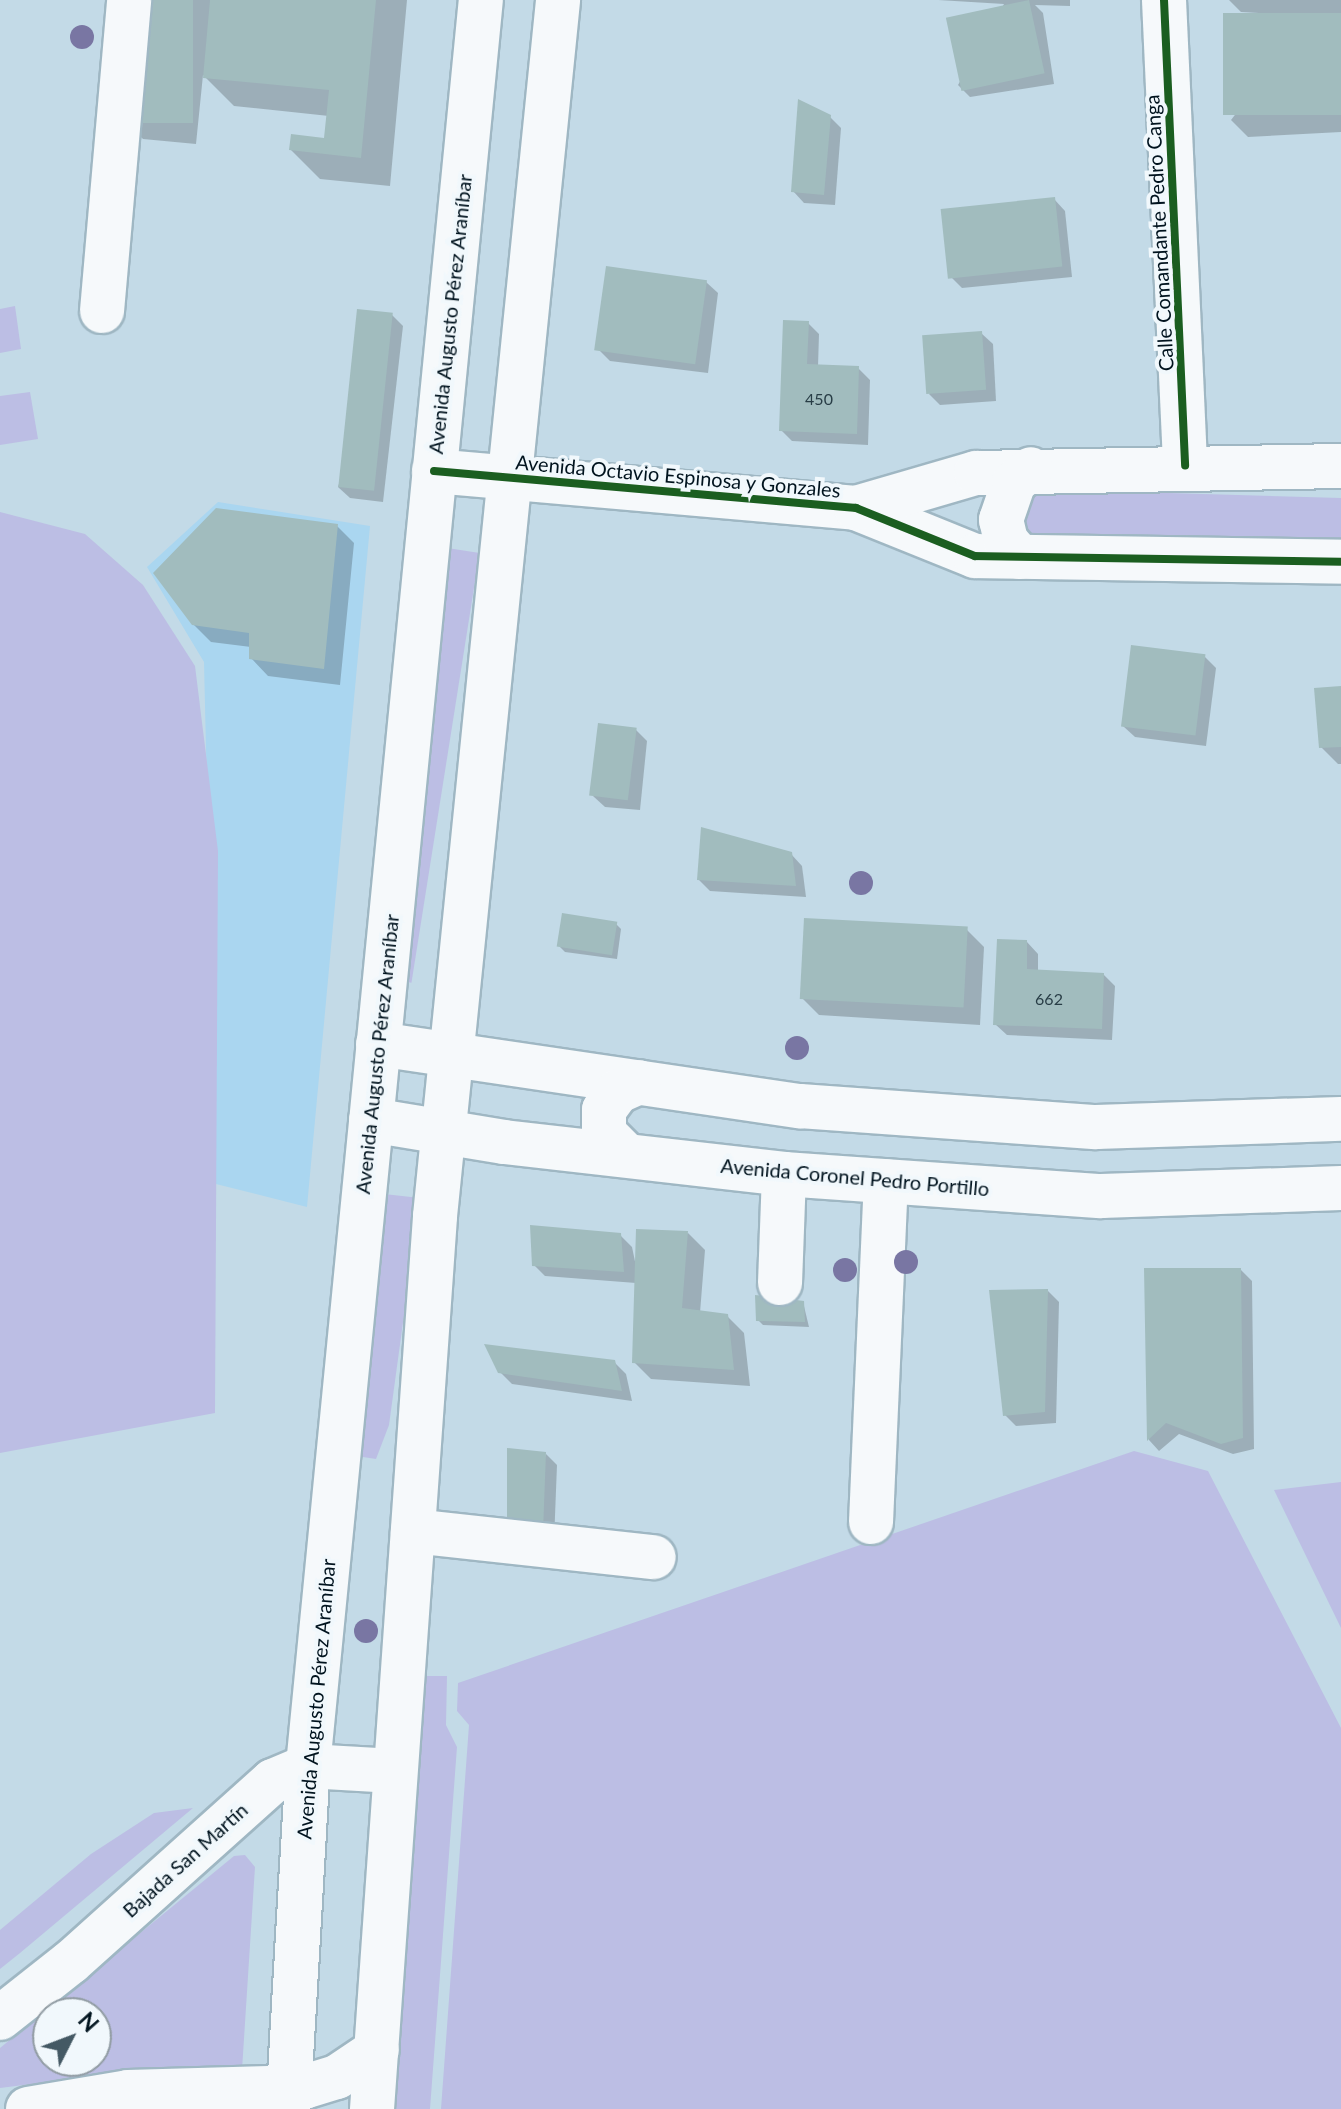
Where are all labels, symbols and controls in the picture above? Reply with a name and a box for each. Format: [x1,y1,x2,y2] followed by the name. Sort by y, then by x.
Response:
[1140,94,1178,372] street label: Calle Comandante Pedro Canga
[423,172,477,456] street label: Avenida Augusto Pérez Araníbar
[805,389,833,409] house number: 450
[514,450,842,502] street label: Avenida Octavio Espinosa y Gonzales
[350,912,404,1196] street label: Avenida Augusto Pérez Araníbar
[1035,989,1063,1009] house number: 662
[720,1153,990,1201] street label: Avenida Coronel Pedro Portillo
[292,1557,340,1841] street label: Avenida Augusto Pérez Araníbar
[118,1798,252,1922] street label: Bajada San Martín
[32,1997,112,2077] north arrow
[73,2007,104,2037] text: N

